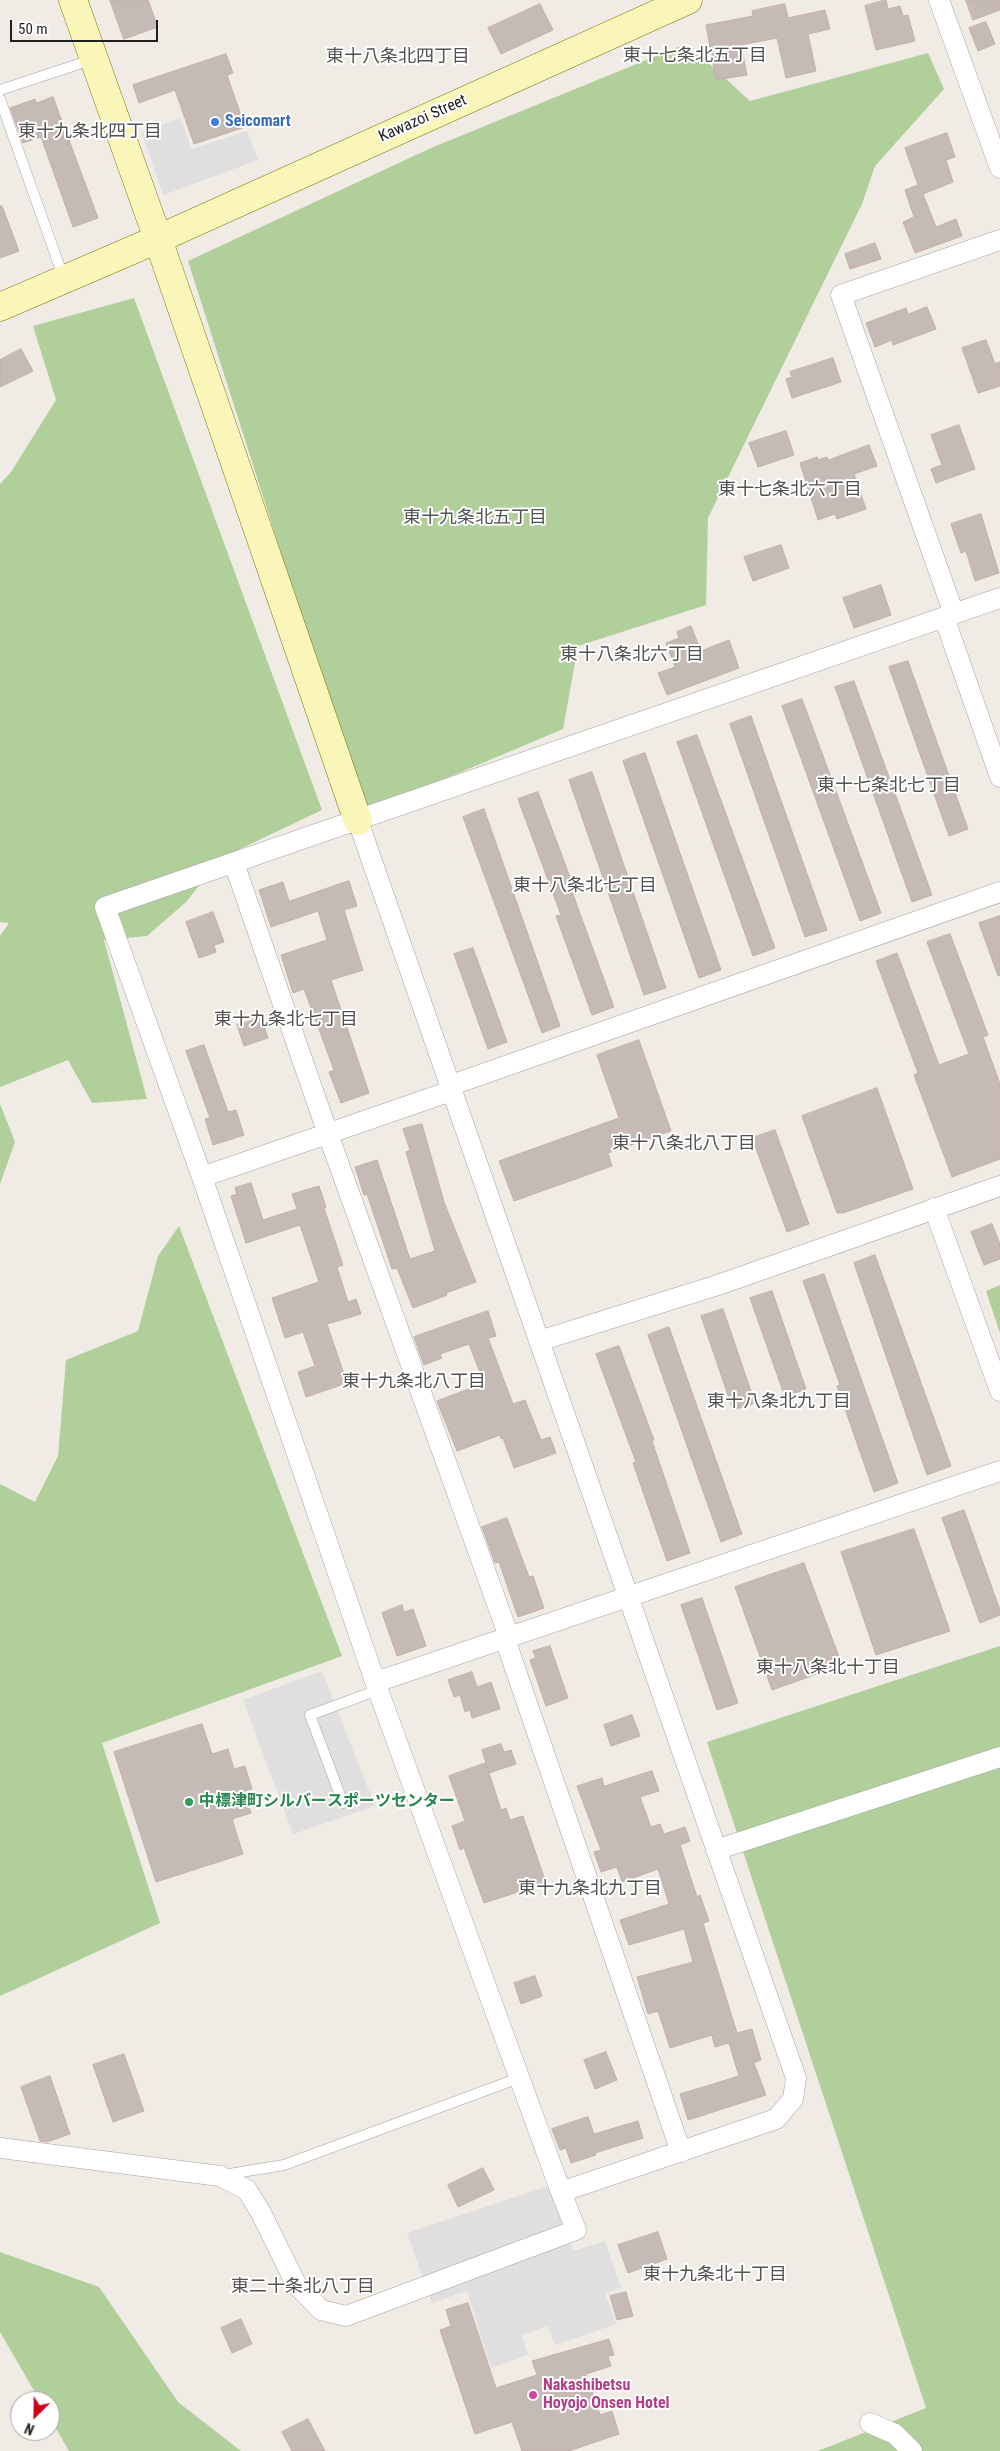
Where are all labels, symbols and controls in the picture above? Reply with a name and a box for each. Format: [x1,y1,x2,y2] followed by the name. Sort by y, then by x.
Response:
[12,10,160,42] scale bar
[18,20,48,38] text: 50 m
[623,45,767,67] district label: 東十七条北五丁目
[326,46,470,68] district label: 東十八条北四丁目
[376,91,470,147] street label: Kawazoi Street
[225,112,291,132] place label: Seicomart
[209,116,221,128] marker: Seicomart
[18,121,162,143] district label: 東十九条北四丁目
[718,479,862,501] district label: 東十七条北六丁目
[403,507,547,529] district label: 東十九条北五丁目
[560,644,704,666] district label: 東十八条北六丁目
[817,775,961,797] district label: 東十七条北七丁目
[513,875,657,897] district label: 東十八条北七丁目
[214,1009,358,1031] district label: 東十九条北七丁目
[612,1133,756,1155] district label: 東十八条北八丁目
[342,1371,486,1393] district label: 東十九条北八丁目
[707,1391,851,1413] district label: 東十八条北九丁目
[756,1657,900,1679] district label: 東十八条北十丁目
[199,1792,455,1812] place label: 中標津町シルバースポーツセンター
[183,1796,195,1808] marker: 中標津町シルバースポーツセンター
[518,1878,662,1900] district label: 東十九条北九丁目
[643,2264,787,2286] district label: 東十九条北十丁目
[231,2276,375,2298] district label: 東二十条北八丁目
[543,2376,670,2414] place label: Nakashibetsu Hoyojo Onsen Hotel
[527,2389,539,2401] marker: Nakashibetsu Hoyojo Onsen Hotel
[10,2391,60,2441] north arrow
[22,2420,37,2438] text: N

